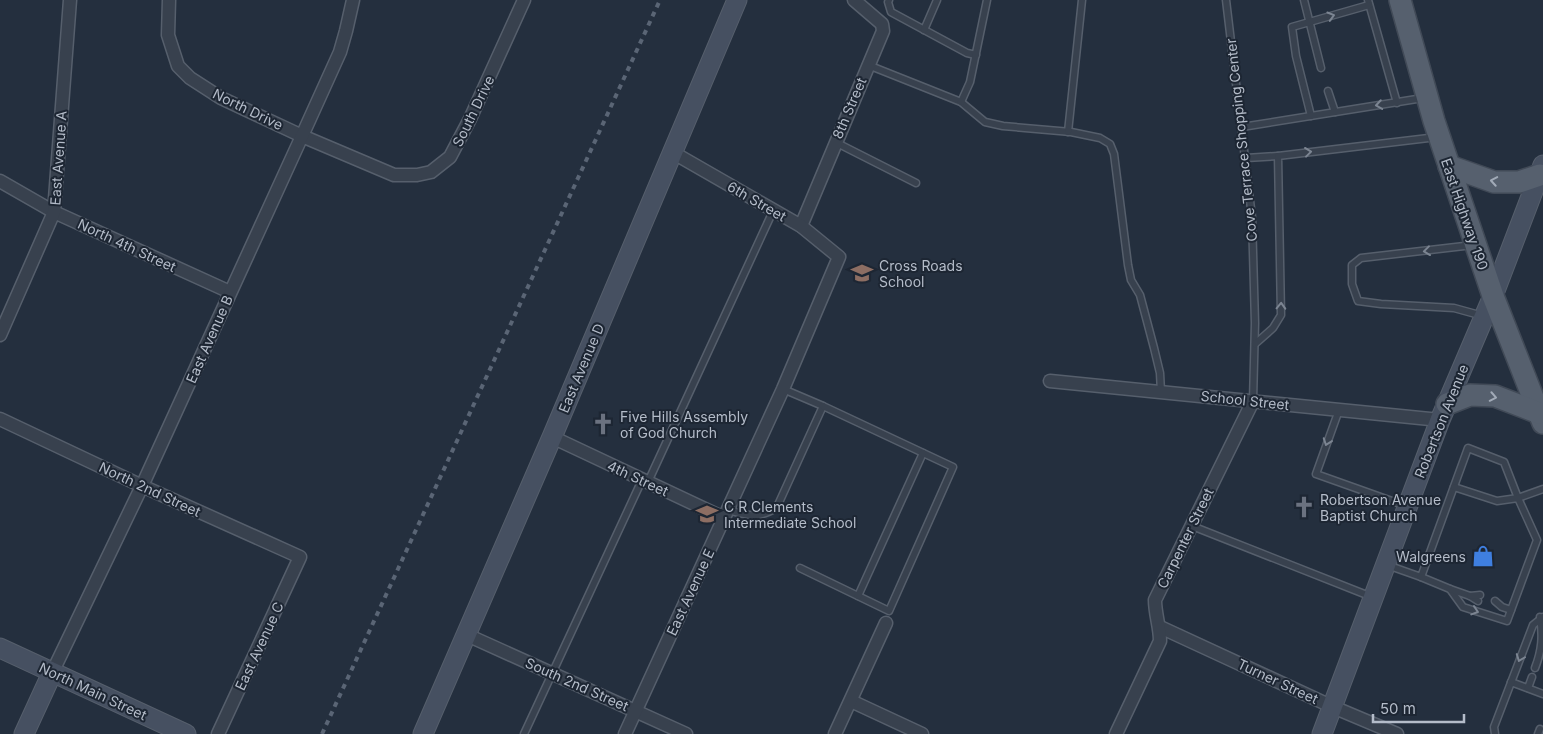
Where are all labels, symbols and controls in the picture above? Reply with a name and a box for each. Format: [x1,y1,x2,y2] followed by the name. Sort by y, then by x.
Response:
[1326,11,1334,21] one-way arrow
[1222,37,1260,243] street label: Cove Terrace Shopping Center
[448,73,498,149] street label: South Drive
[828,74,870,141] street label: 8th Street
[210,85,286,133] street label: North Drive
[1375,100,1383,110] one-way arrow
[46,110,70,206] street label: East Avenue A
[1304,147,1312,158] one-way arrow
[1438,156,1492,272] street label: East Highway 190
[1489,176,1498,186] one-way arrow
[725,177,790,225] street label: 6th Street
[75,215,179,275] street label: North 4th Street
[1423,245,1431,256] one-way arrow
[879,257,963,290] place label: Cross Roads School
[849,260,875,286] school or university icon: Cross Roads School
[182,292,236,386] street label: East Avenue B
[1276,301,1286,309] one-way arrow
[555,321,607,415] street label: East Avenue D
[1410,362,1472,480] street label: Robertson Avenue
[1200,387,1290,413] street label: School Street
[1489,391,1498,401] one-way arrow
[620,408,748,441] place label: Five Hills Assembly of God Church
[590,411,616,437] church icon: Five Hills Assembly of God Church
[1323,437,1333,445] one-way arrow
[605,456,672,500] street label: 4th Street
[97,458,204,520] street label: North 2nd Street
[1153,485,1217,591] street label: Carpenter Street
[1320,491,1441,524] place label: Robertson Avenue Baptist Church
[1291,494,1317,520] church icon: Robertson Avenue Baptist Church
[724,498,856,531] place label: C R Clements Intermediate School
[694,501,720,527] school or university icon: C R Clements Intermediate School
[1470,543,1496,569] shop icon: Walgreens
[662,546,718,638] street label: East Avenue E
[1396,548,1466,565] place label: Walgreens
[231,599,287,693] street label: East Avenue C
[1470,605,1478,615] one-way arrow
[1516,653,1527,662] one-way arrow
[523,654,632,715] street label: South 2nd Street
[1235,655,1321,707] street label: Turner Street
[36,659,150,724] street label: North Main Street
[1373,692,1464,724] scale bar
[1380,699,1416,718] text: 50 m

